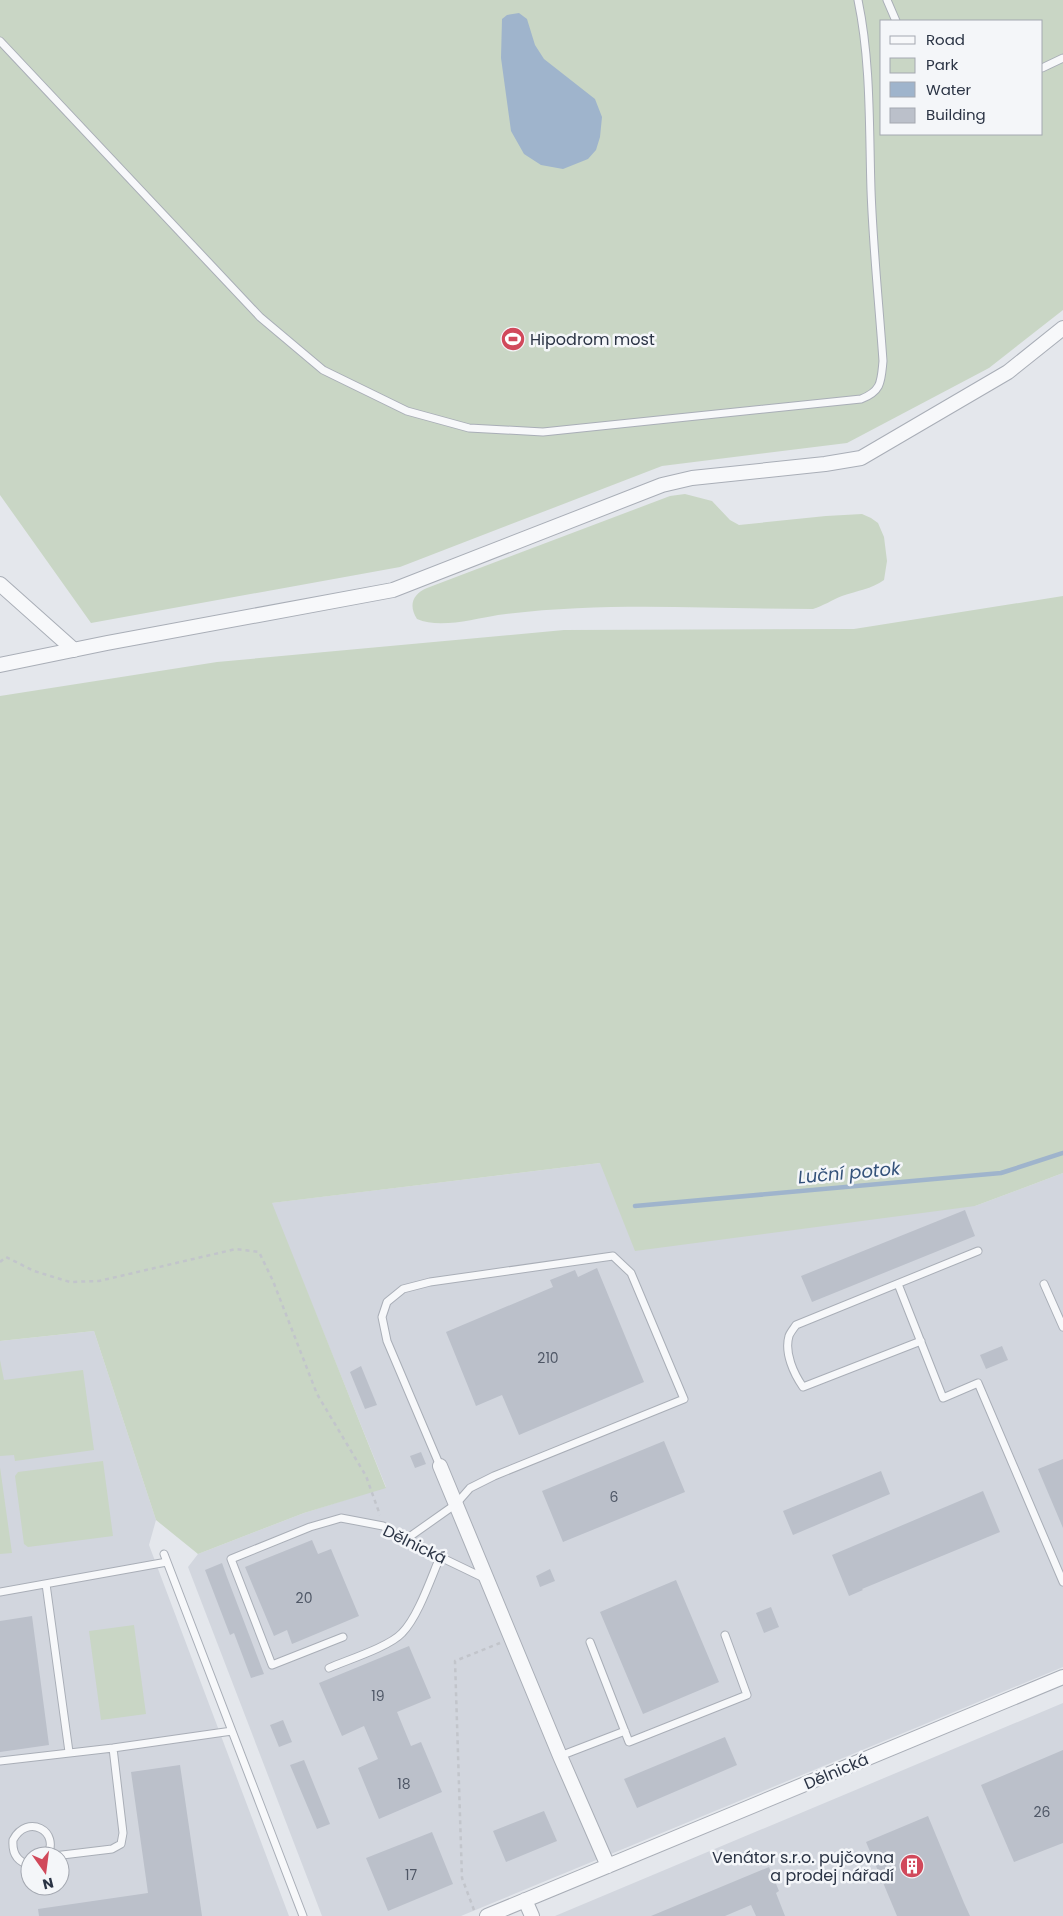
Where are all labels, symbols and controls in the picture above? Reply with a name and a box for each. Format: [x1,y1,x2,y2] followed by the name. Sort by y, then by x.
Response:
[880,20,1043,135] legend
[926,29,965,50] text: Road
[926,54,958,75] text: Park
[926,79,972,100] text: Water
[926,104,986,125] text: Building
[500,326,526,352] sports icon: Hipodrom most
[530,328,655,351] place label: Hipodrom most
[797,1156,902,1189] water label: Luční potok
[537,1348,559,1368] house number: 210
[610,1487,619,1507] house number: 6
[379,1519,450,1570] street label: Dělnická
[296,1588,312,1608] house number: 20
[371,1686,385,1706] house number: 19
[800,1748,872,1795] street label: Dělnická
[397,1774,411,1794] house number: 18
[1034,1802,1051,1822] house number: 26
[20,1846,70,1896] north arrow
[712,1846,894,1887] place label: Venátor s.r.o. pujčovna a prodej nářadí
[899,1853,925,1879] building icon: Venátor s.r.o. pujčovna a prodej nářadí
[405,1865,417,1885] house number: 17
[41,1873,56,1895] text: N

